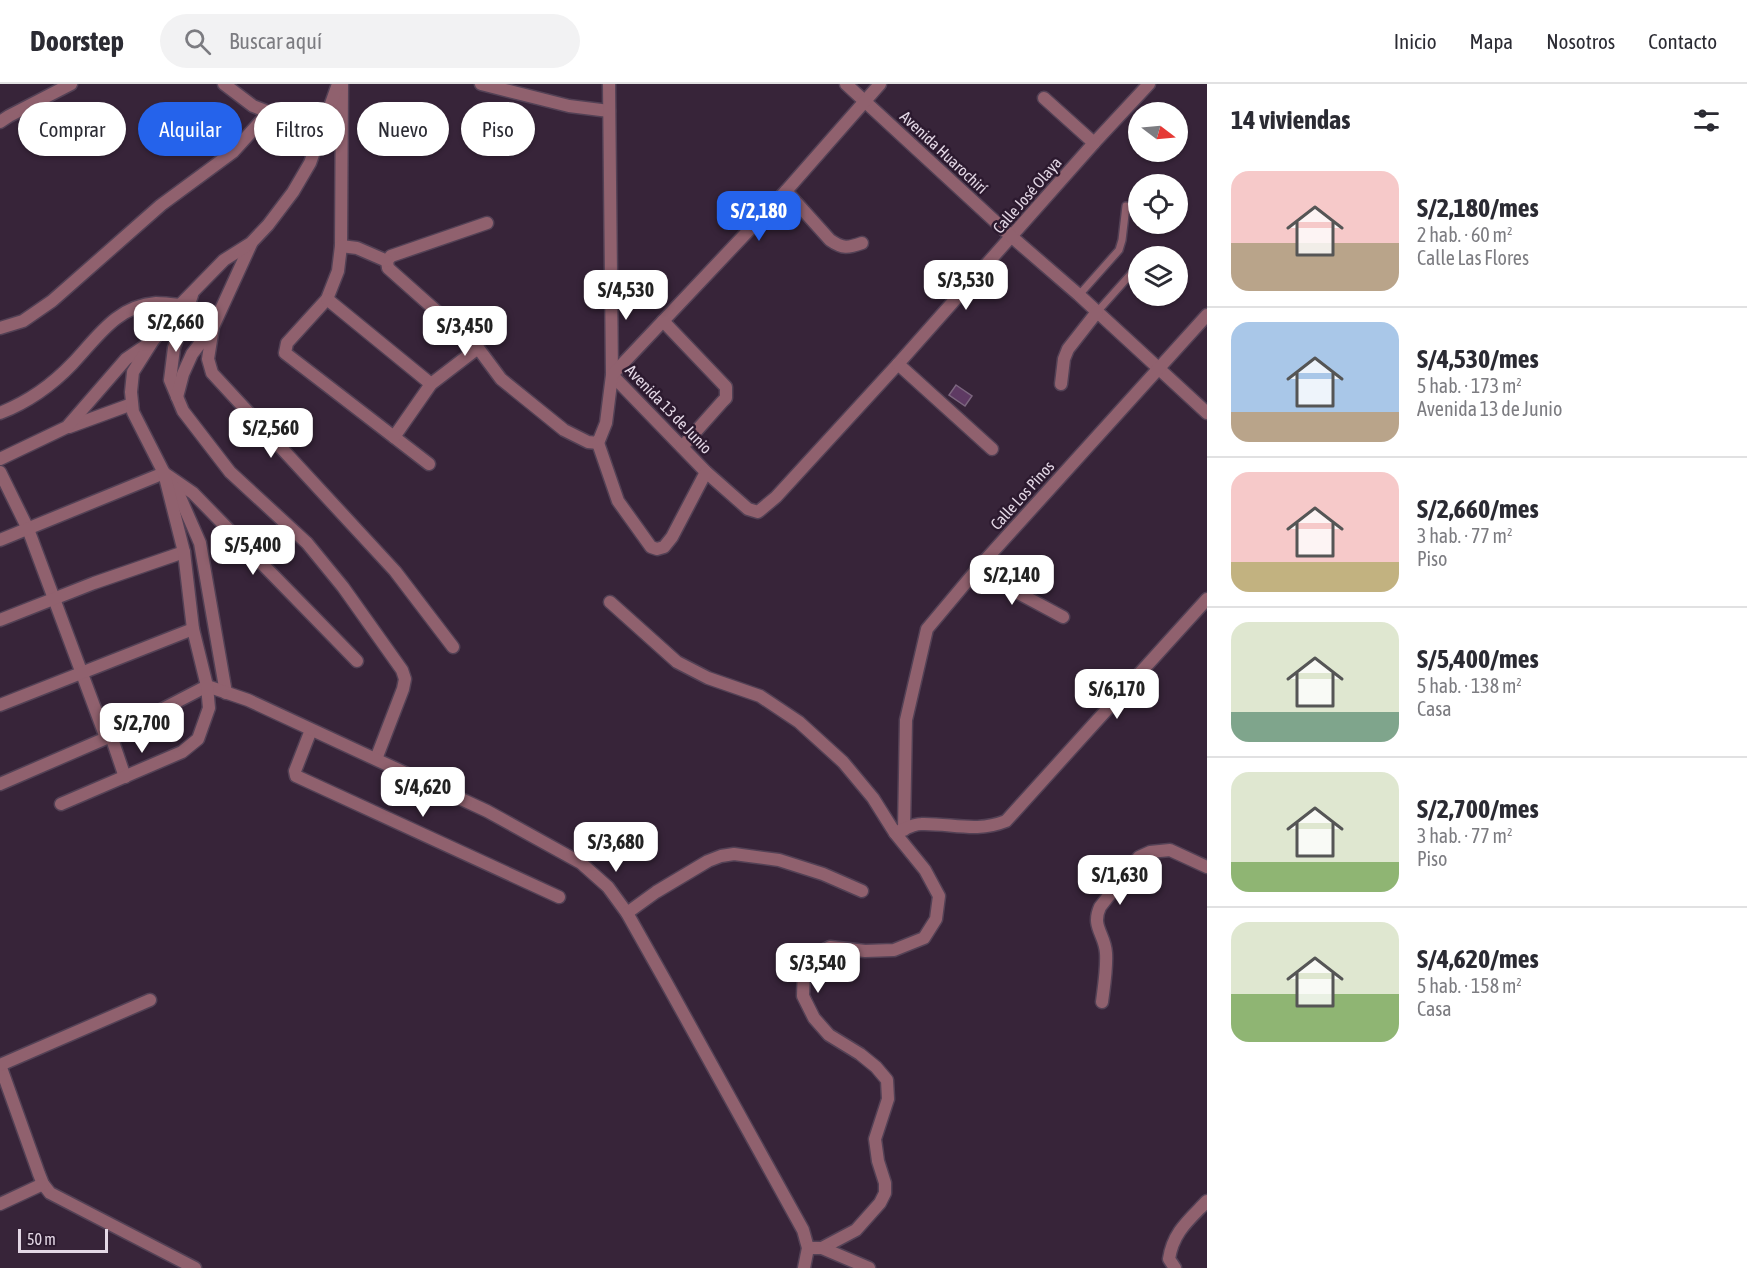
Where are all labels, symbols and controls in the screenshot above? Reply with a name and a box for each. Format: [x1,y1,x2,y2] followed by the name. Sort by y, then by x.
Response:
[160,14,580,68] search box
[30,25,124,57] text: Doorstep
[181,25,214,58] icon: search
[229,28,322,54] text: Buscar aquí
[1394,29,1437,53] text: Inicio
[1470,29,1513,53] text: Mapa
[1546,29,1615,53] text: Nosotros
[1648,29,1717,53] text: Contacto
[18,102,126,156] chip: Comprar
[138,102,242,156] chip: Alquilar
[254,102,345,156] chip: Filtros
[357,102,449,156] chip: Nuevo
[461,102,535,156] chip: Piso
[1128,102,1188,162] north arrow
[1128,102,1188,306] map controls
[1690,104,1723,137] icon: filters
[1231,105,1350,135] text: 14 viviendas
[897,107,992,197] street label: Avenida Huarochirí
[989,153,1066,237] street label: Calle José Olaya
[1128,174,1188,234] button: locate
[704,191,814,242] pin: S/2,180
[1417,193,1539,223] text: S/2,180/mes
[1279,195,1351,267] icon: home
[731,199,787,222] text: S/2,180
[1417,223,1512,246] text: 2 hab. · 60 m²
[1128,246,1188,306] button: layers
[1417,246,1529,269] text: Calle Las Flores
[911,260,1021,311] pin: S/3,530
[938,268,994,291] text: S/3,530
[571,270,681,321] pin: S/4,530
[598,278,654,301] text: S/4,530
[121,302,231,353] pin: S/2,660
[410,306,520,357] pin: S/3,450
[148,310,204,333] text: S/2,660
[437,314,493,337] text: S/3,450
[1417,344,1539,374] text: S/4,530/mes
[1279,346,1351,418] icon: home
[622,361,716,457] street label: Avenida 13 de Junio
[1417,374,1522,397] text: 5 hab. · 173 m²
[1417,397,1562,420] text: Avenida 13 de Junio
[216,408,326,459] pin: S/2,560
[243,416,299,439] text: S/2,560
[987,457,1058,533] street label: Calle Los Pinos
[1417,494,1539,524] text: S/2,660/mes
[1279,496,1351,568] icon: home
[1417,524,1512,547] text: 3 hab. · 77 m²
[198,525,308,576] pin: S/5,400
[225,533,281,556] text: S/5,400
[1417,547,1447,570] text: Piso
[957,555,1067,606] pin: S/2,140
[984,563,1040,586] text: S/2,140
[1417,644,1539,674] text: S/5,400/mes
[1279,646,1351,718] icon: home
[1062,669,1172,720] pin: S/6,170
[1417,674,1522,697] text: 5 hab. · 138 m²
[1089,677,1145,700] text: S/6,170
[1417,697,1452,720] text: Casa
[87,703,197,754] pin: S/2,700
[114,711,170,734] text: S/2,700
[368,767,478,818] pin: S/4,620
[395,775,451,798] text: S/4,620
[1417,794,1539,824] text: S/2,700/mes
[1279,796,1351,868] icon: home
[561,822,671,873] pin: S/3,680
[1417,824,1512,847] text: 3 hab. · 77 m²
[588,830,644,853] text: S/3,680
[1417,847,1447,870] text: Piso
[1065,855,1175,906] pin: S/1,630
[1092,863,1148,886] text: S/1,630
[763,943,873,994] pin: S/3,540
[1417,944,1539,974] text: S/4,620/mes
[1279,946,1351,1018] icon: home
[790,951,846,974] text: S/3,540
[1417,974,1522,997] text: 5 hab. · 158 m²
[1417,997,1452,1020] text: Casa
[18,1226,108,1254] scale bar
[27,1230,56,1248] text: 50 m

